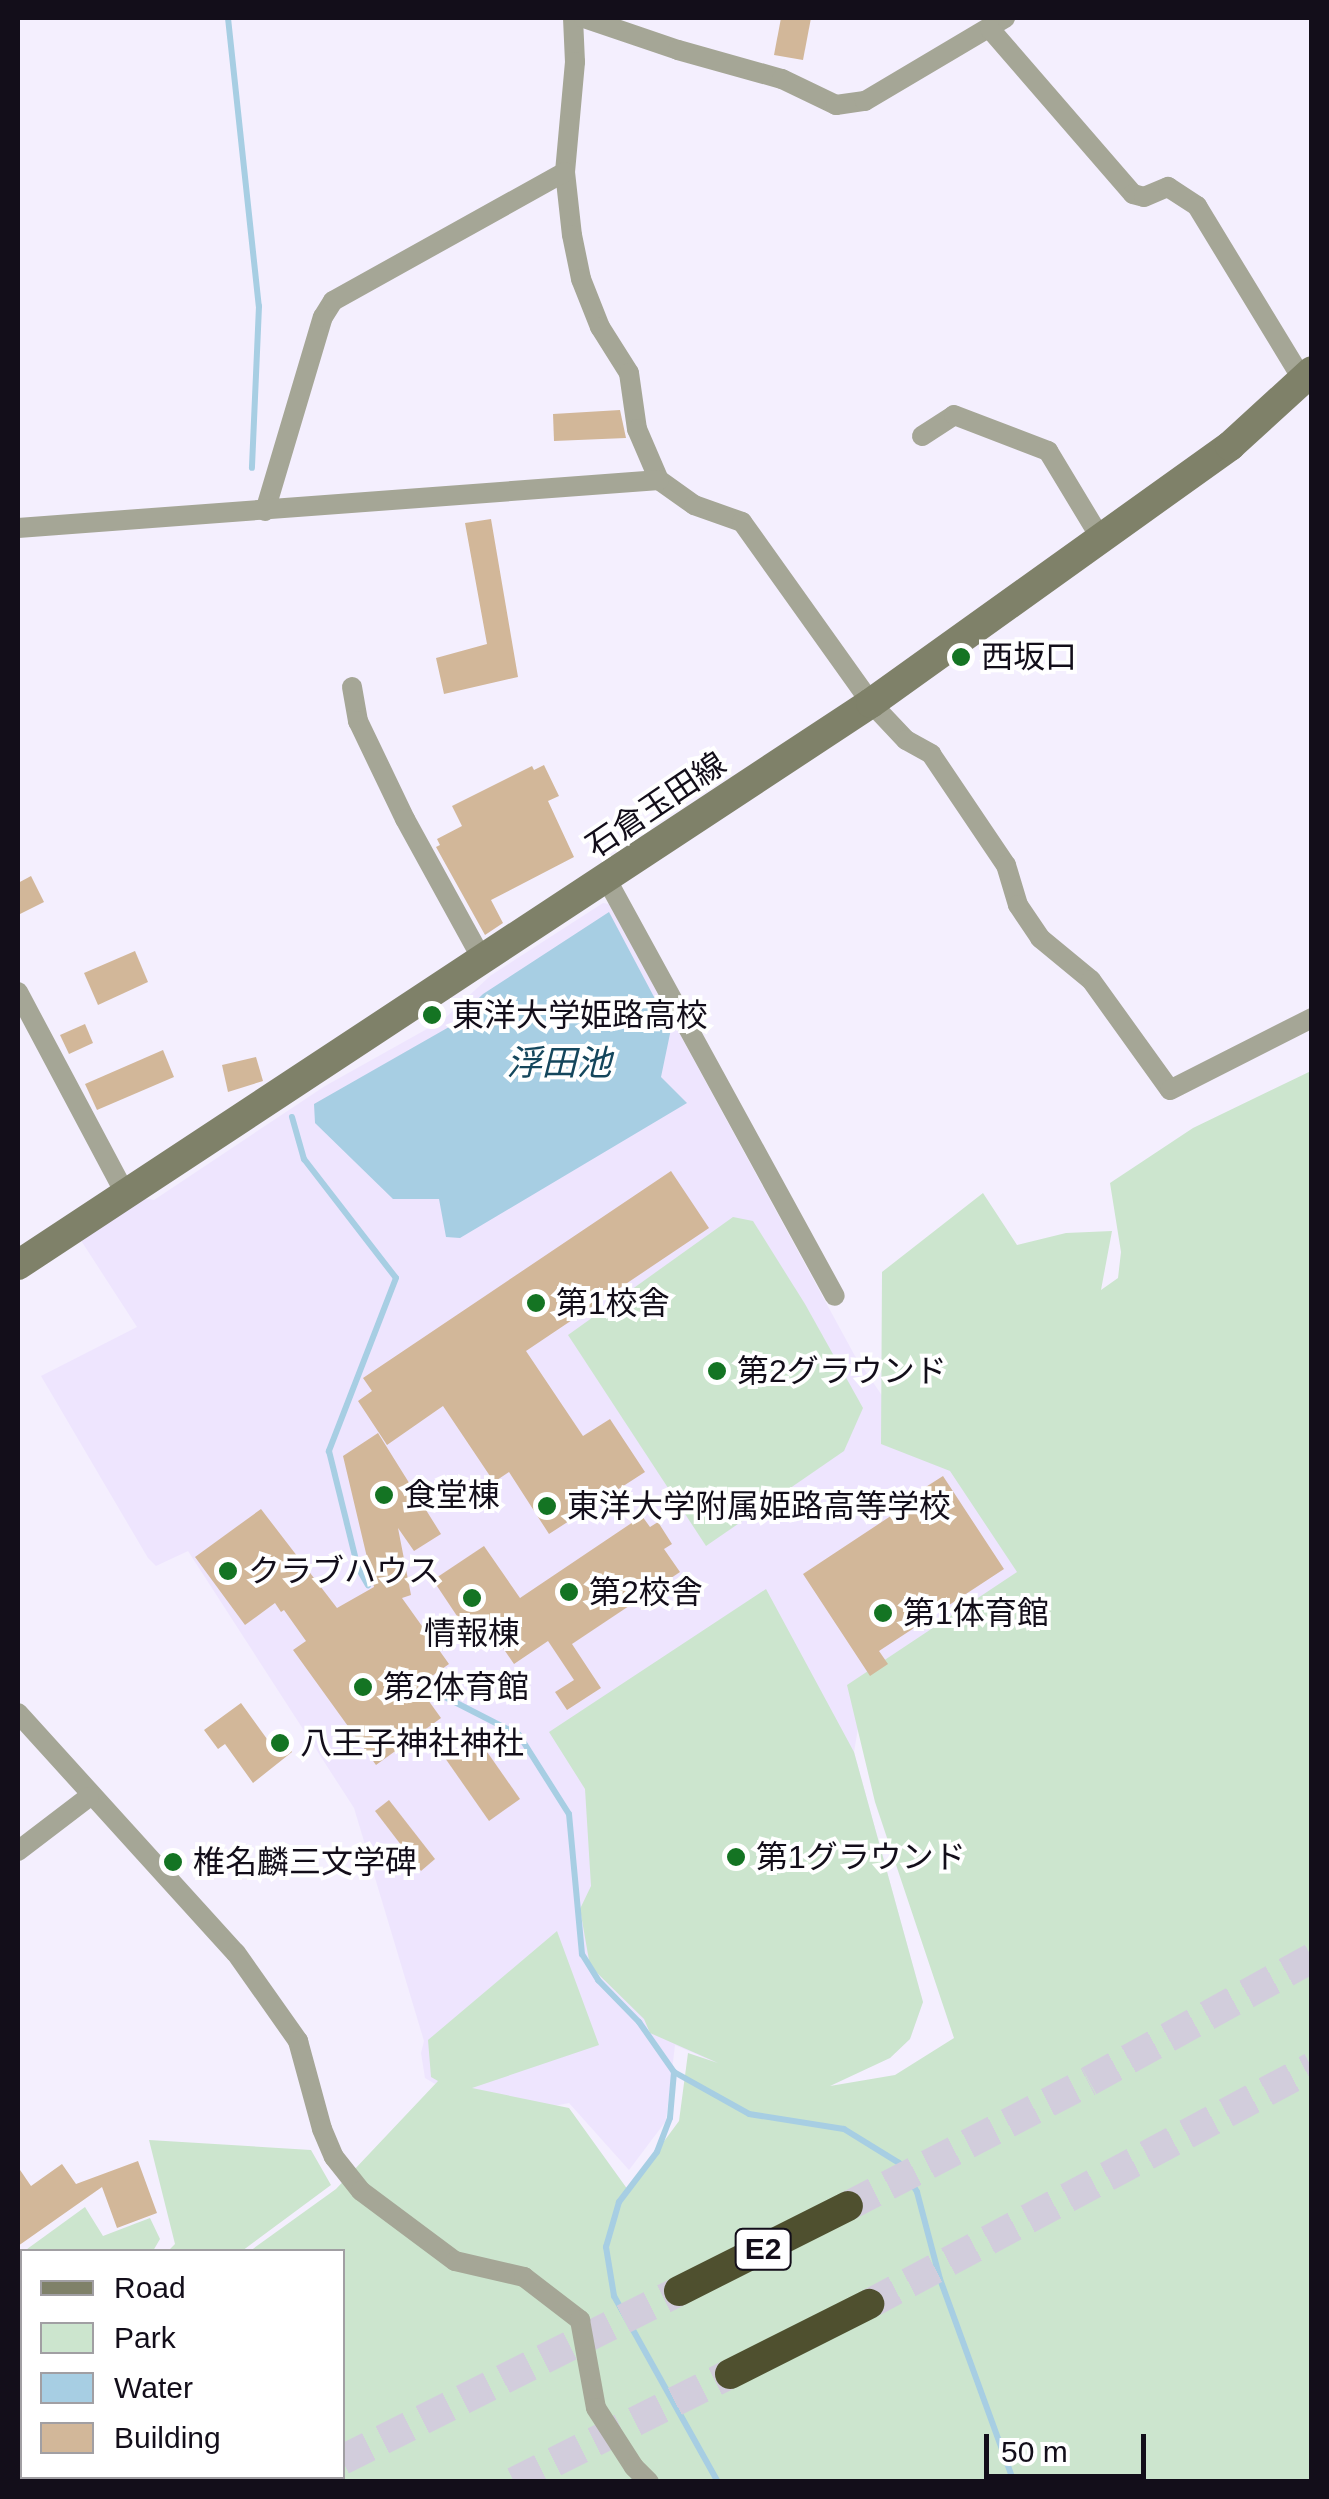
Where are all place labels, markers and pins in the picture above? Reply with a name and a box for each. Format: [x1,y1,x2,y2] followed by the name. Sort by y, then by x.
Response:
[981,638,1077,676] place label: 西坂口
[950,646,972,668] marker: 西坂口
[452,996,708,1034] place label: 東洋大学姫路高校
[421,1004,443,1026] marker: 東洋大学姫路高校
[556,1284,670,1322] place label: 第1校舎
[525,1292,547,1314] marker: 第1校舎
[737,1352,947,1390] place label: 第2グラウンド
[706,1360,728,1382] marker: 第2グラウンド
[404,1476,500,1514] place label: 食堂棟
[373,1484,395,1506] marker: 食堂棟
[567,1487,951,1525] place label: 東洋大学附属姫路高等学校
[536,1495,558,1517] marker: 東洋大学附属姫路高等学校
[248,1552,440,1590] place label: クラブハウス
[217,1560,239,1582] marker: クラブハウス
[589,1573,703,1611] place label: 第2校舎
[558,1581,580,1603] marker: 第2校舎
[461,1587,483,1609] marker: 情報棟
[903,1594,1049,1632] place label: 第1体育館
[872,1602,894,1624] marker: 第1体育館
[424,1614,520,1652] place label: 情報棟
[383,1668,529,1706] place label: 第2体育館
[352,1676,374,1698] marker: 第2体育館
[300,1724,524,1762] place label: 八王子神社神社
[269,1732,291,1754] marker: 八王子神社神社
[756,1838,966,1876] place label: 第1グラウンド
[193,1843,417,1881] place label: 椎名麟三文学碑
[725,1846,747,1868] marker: 第1グラウンド
[162,1851,184,1873] marker: 椎名麟三文学碑

